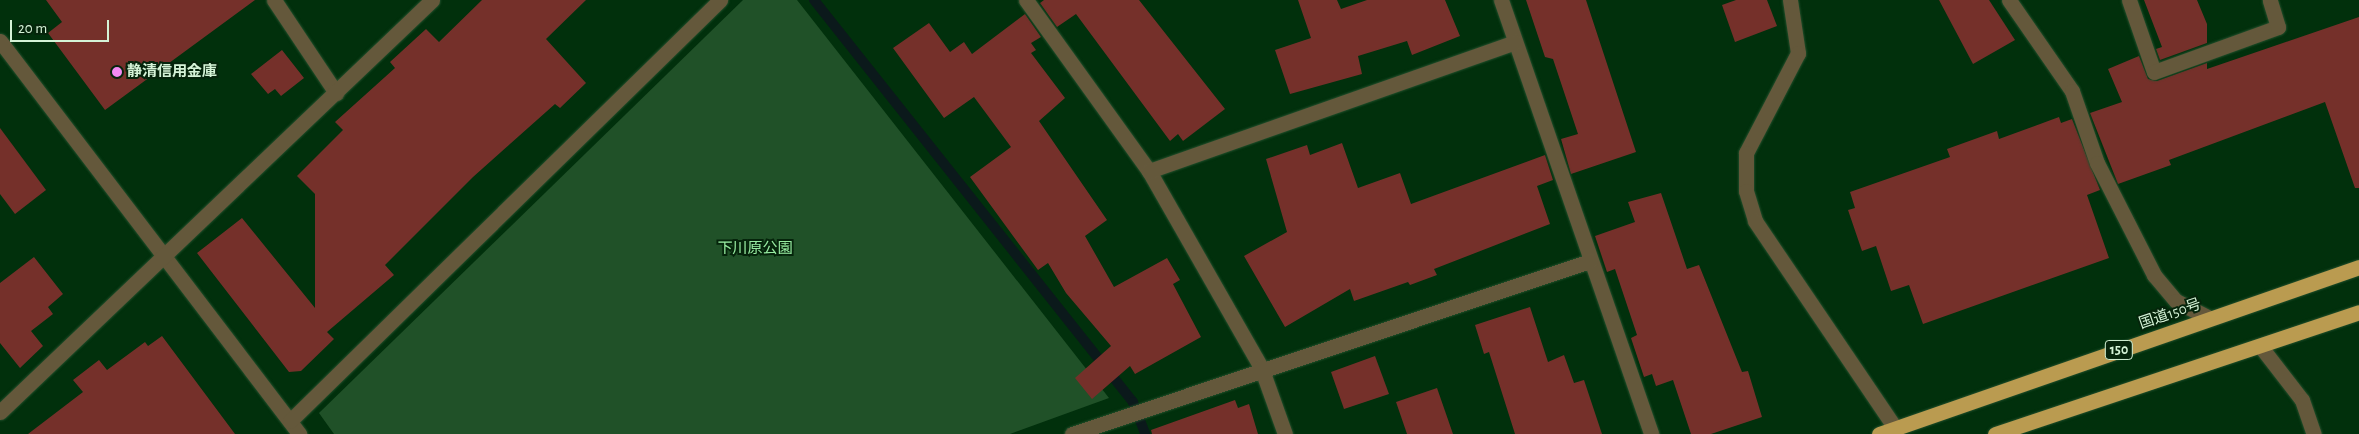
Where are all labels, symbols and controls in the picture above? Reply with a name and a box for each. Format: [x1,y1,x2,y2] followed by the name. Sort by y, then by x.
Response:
[12,10,111,42] scale bar
[18,21,47,36] text: 20 m
[127,63,217,81] place label: 静清信用金庫
[111,66,123,78] marker: 静清信用金庫
[718,240,792,258] park label: 下川原公園
[2137,295,2203,333] street label: 国道150号
[2104,338,2134,362] road number: 150

